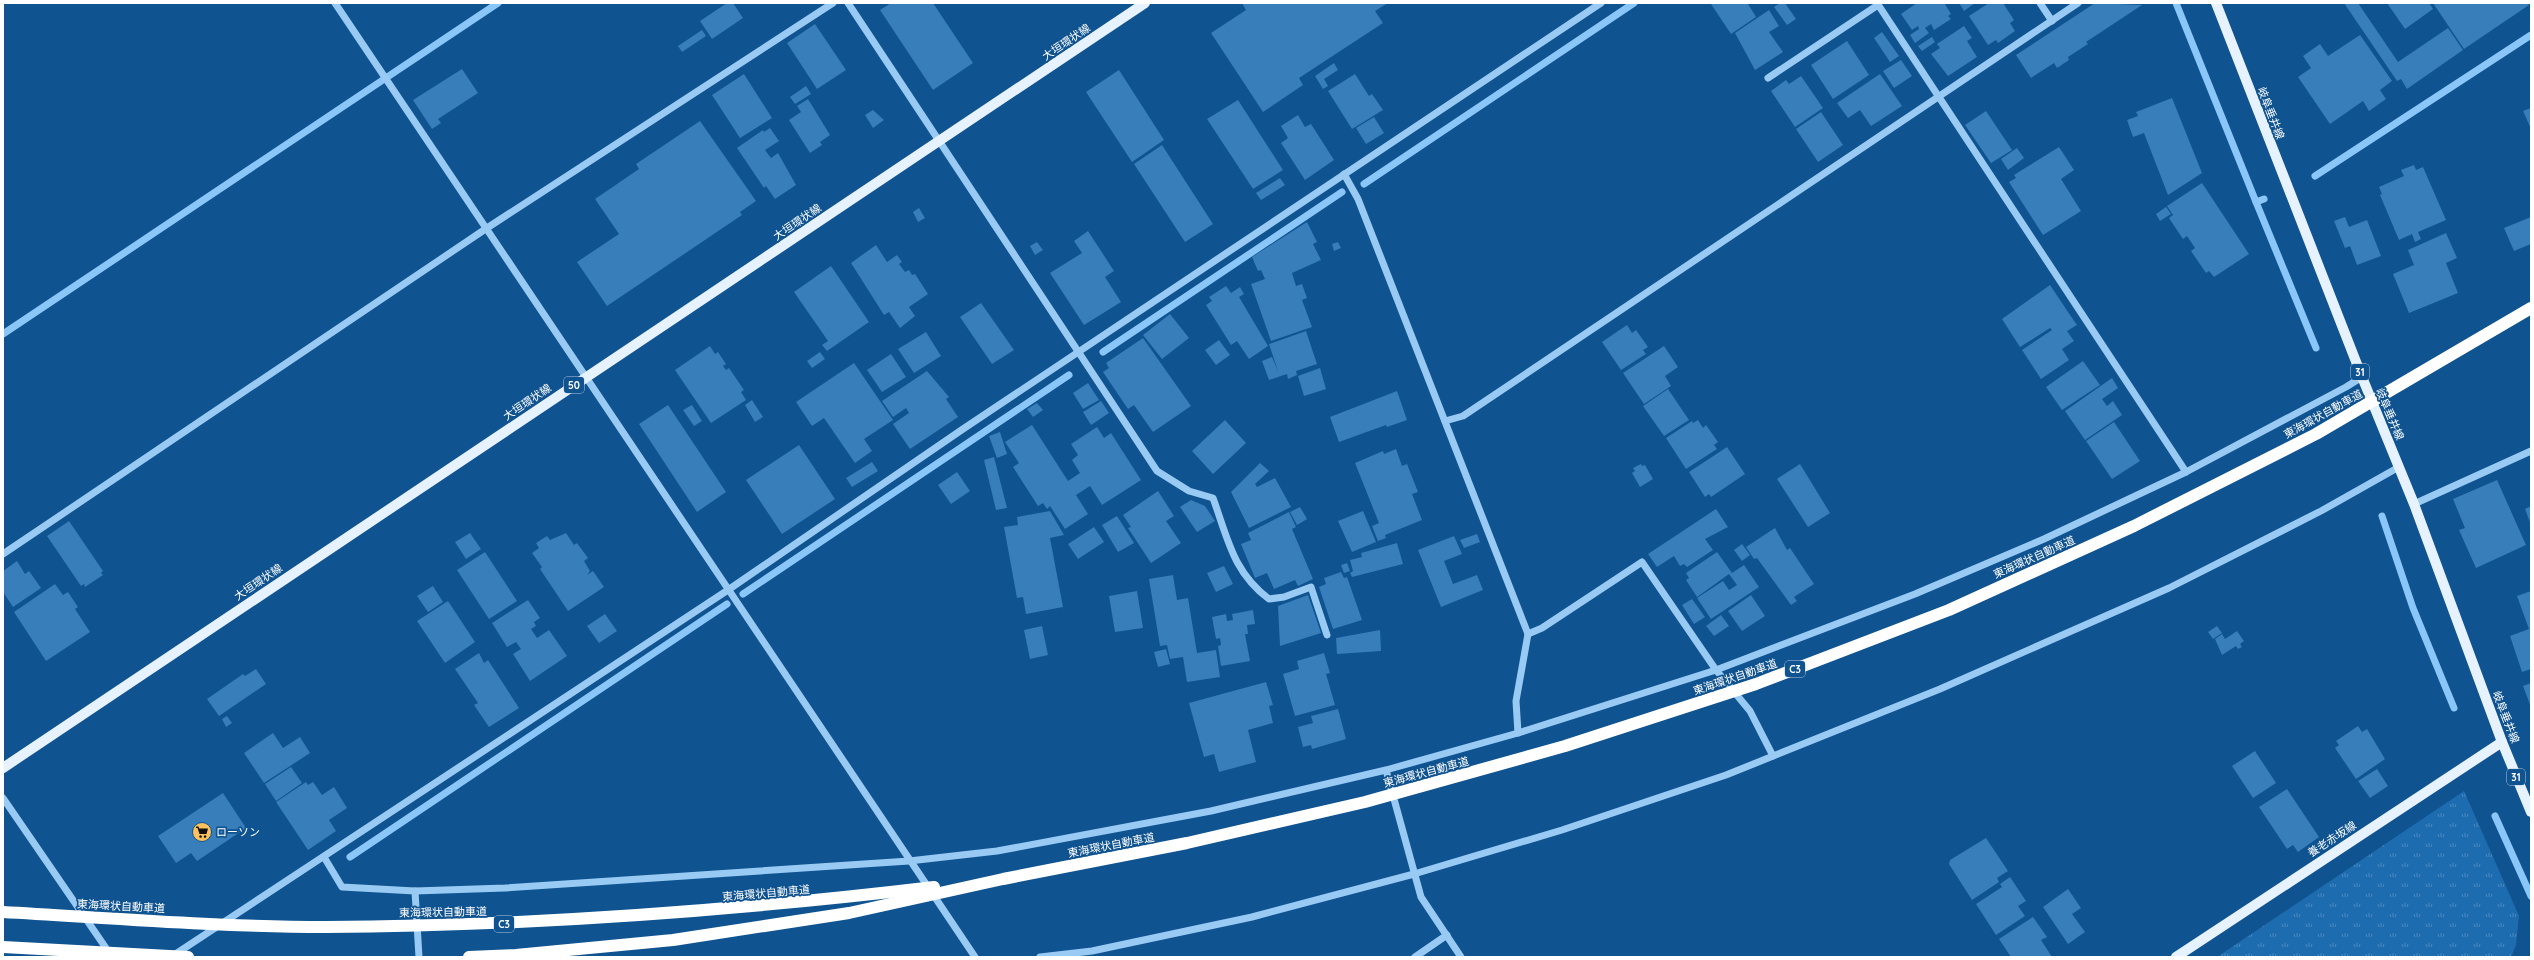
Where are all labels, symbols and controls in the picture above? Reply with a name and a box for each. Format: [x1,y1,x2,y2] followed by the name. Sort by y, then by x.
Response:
[1039,21,1093,63] street label: 大垣環状線
[2255,85,2287,141] street label: 岐阜垂井線
[770,201,824,243] street label: 大垣環状線
[2351,364,2369,380] road number: 31
[564,377,584,393] road number: 50
[500,381,554,423] street label: 大垣環状線
[2373,386,2407,442] street label: 岐阜垂井線
[2281,387,2365,441] street label: 東海環状自動車道
[1991,533,2077,581] street label: 東海環状自動車道
[231,561,285,603] street label: 大垣環状線
[1691,656,1779,698] street label: 東海環状自動車道
[1785,661,1805,677] road number: C3
[2490,689,2522,745] street label: 岐阜垂井線
[1382,754,1470,790] street label: 東海環状自動車道
[2507,769,2525,785] road number: 31
[2305,818,2359,860] street label: 養老赤坂線
[191,821,213,843] supermarket icon: ローソン
[216,825,260,839] place label: ローソン
[1066,830,1156,860] street label: 東海環状自動車道
[722,882,810,904] street label: 東海環状自動車道
[77,897,165,915] street label: 東海環状自動車道
[399,904,487,920] street label: 東海環状自動車道
[494,916,514,932] road number: C3

